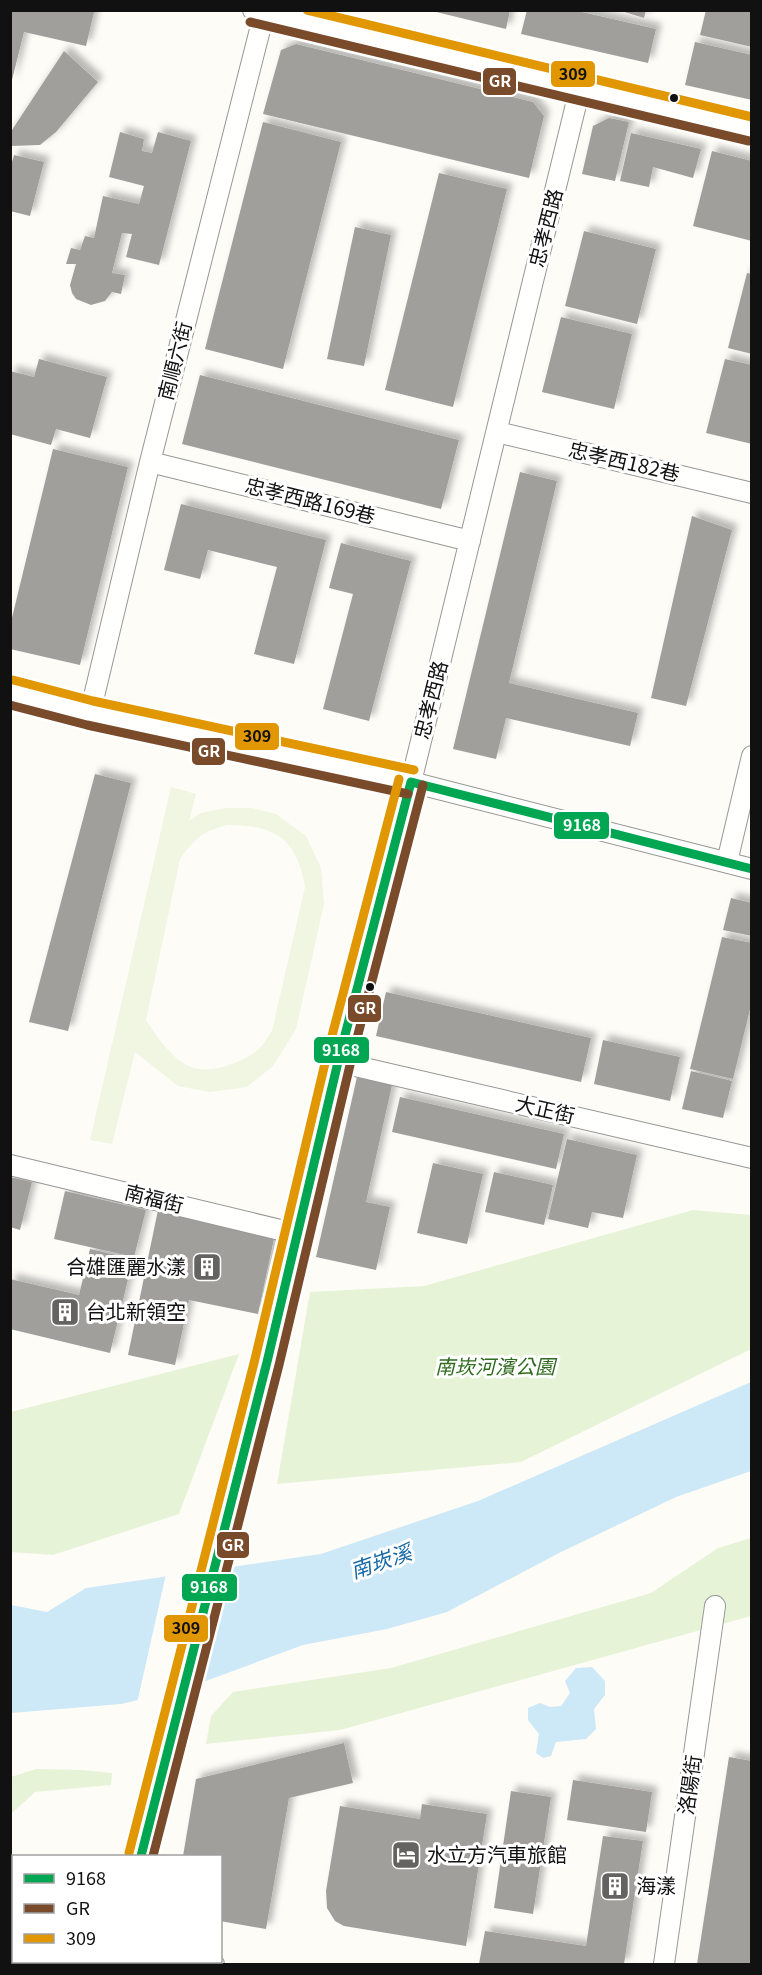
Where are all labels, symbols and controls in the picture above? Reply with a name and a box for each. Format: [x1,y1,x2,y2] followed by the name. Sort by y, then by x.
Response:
[550,60,596,88] line badge: 309
[559,61,587,85] text: 309
[482,67,517,96] line badge: GR
[489,68,511,92] text: GR
[668,92,680,104] unlabelled marker
[521,185,568,270] street label: 忠孝西路
[150,318,197,403] street label: 南順六街
[566,434,683,487] street label: 忠孝西182巷
[242,469,379,530] street label: 忠孝西路169巷
[406,657,453,742] street label: 忠孝西路
[234,722,280,751] line badge: 309
[243,723,271,747] text: 309
[191,737,226,766] line badge: GR
[198,738,220,762] text: GR
[553,811,610,840] line badge: 9168
[563,812,601,836] text: 9168
[364,981,376,993] unlabelled marker
[347,994,382,1023] line badge: GR
[354,995,376,1019] text: GR
[313,1036,370,1064] line badge: 9168
[322,1037,360,1061] text: 9168
[513,1088,578,1129] street label: 大正街
[122,1176,187,1219] street label: 南福街
[66,1251,186,1280] place label: 合雄匯麗水漾
[191,1251,223,1283] building icon: 合雄匯麗水漾
[49,1296,81,1328] building icon: 台北新領空
[86,1296,186,1325] place label: 台北新領空
[435,1351,558,1380] park label: 南崁河濱公園
[216,1531,250,1559] line badge: GR
[222,1532,244,1556] text: GR
[346,1535,418,1585] water label: 南崁溪
[181,1573,238,1602] line badge: 9168
[190,1574,228,1598] text: 9168
[163,1614,209,1643] line badge: 309
[172,1615,200,1639] text: 309
[670,1753,707,1817] street label: 洛陽街
[390,1839,422,1871] hotel icon: 水立方汽車旅館
[427,1839,567,1868] place label: 水立方汽車旅館
[12,1855,222,1963] legend
[66,1864,106,1890] text: 9168
[599,1870,631,1902] building icon: 海漾
[636,1870,676,1899] place label: 海漾
[66,1894,90,1920] text: GR
[66,1924,96,1950] text: 309

